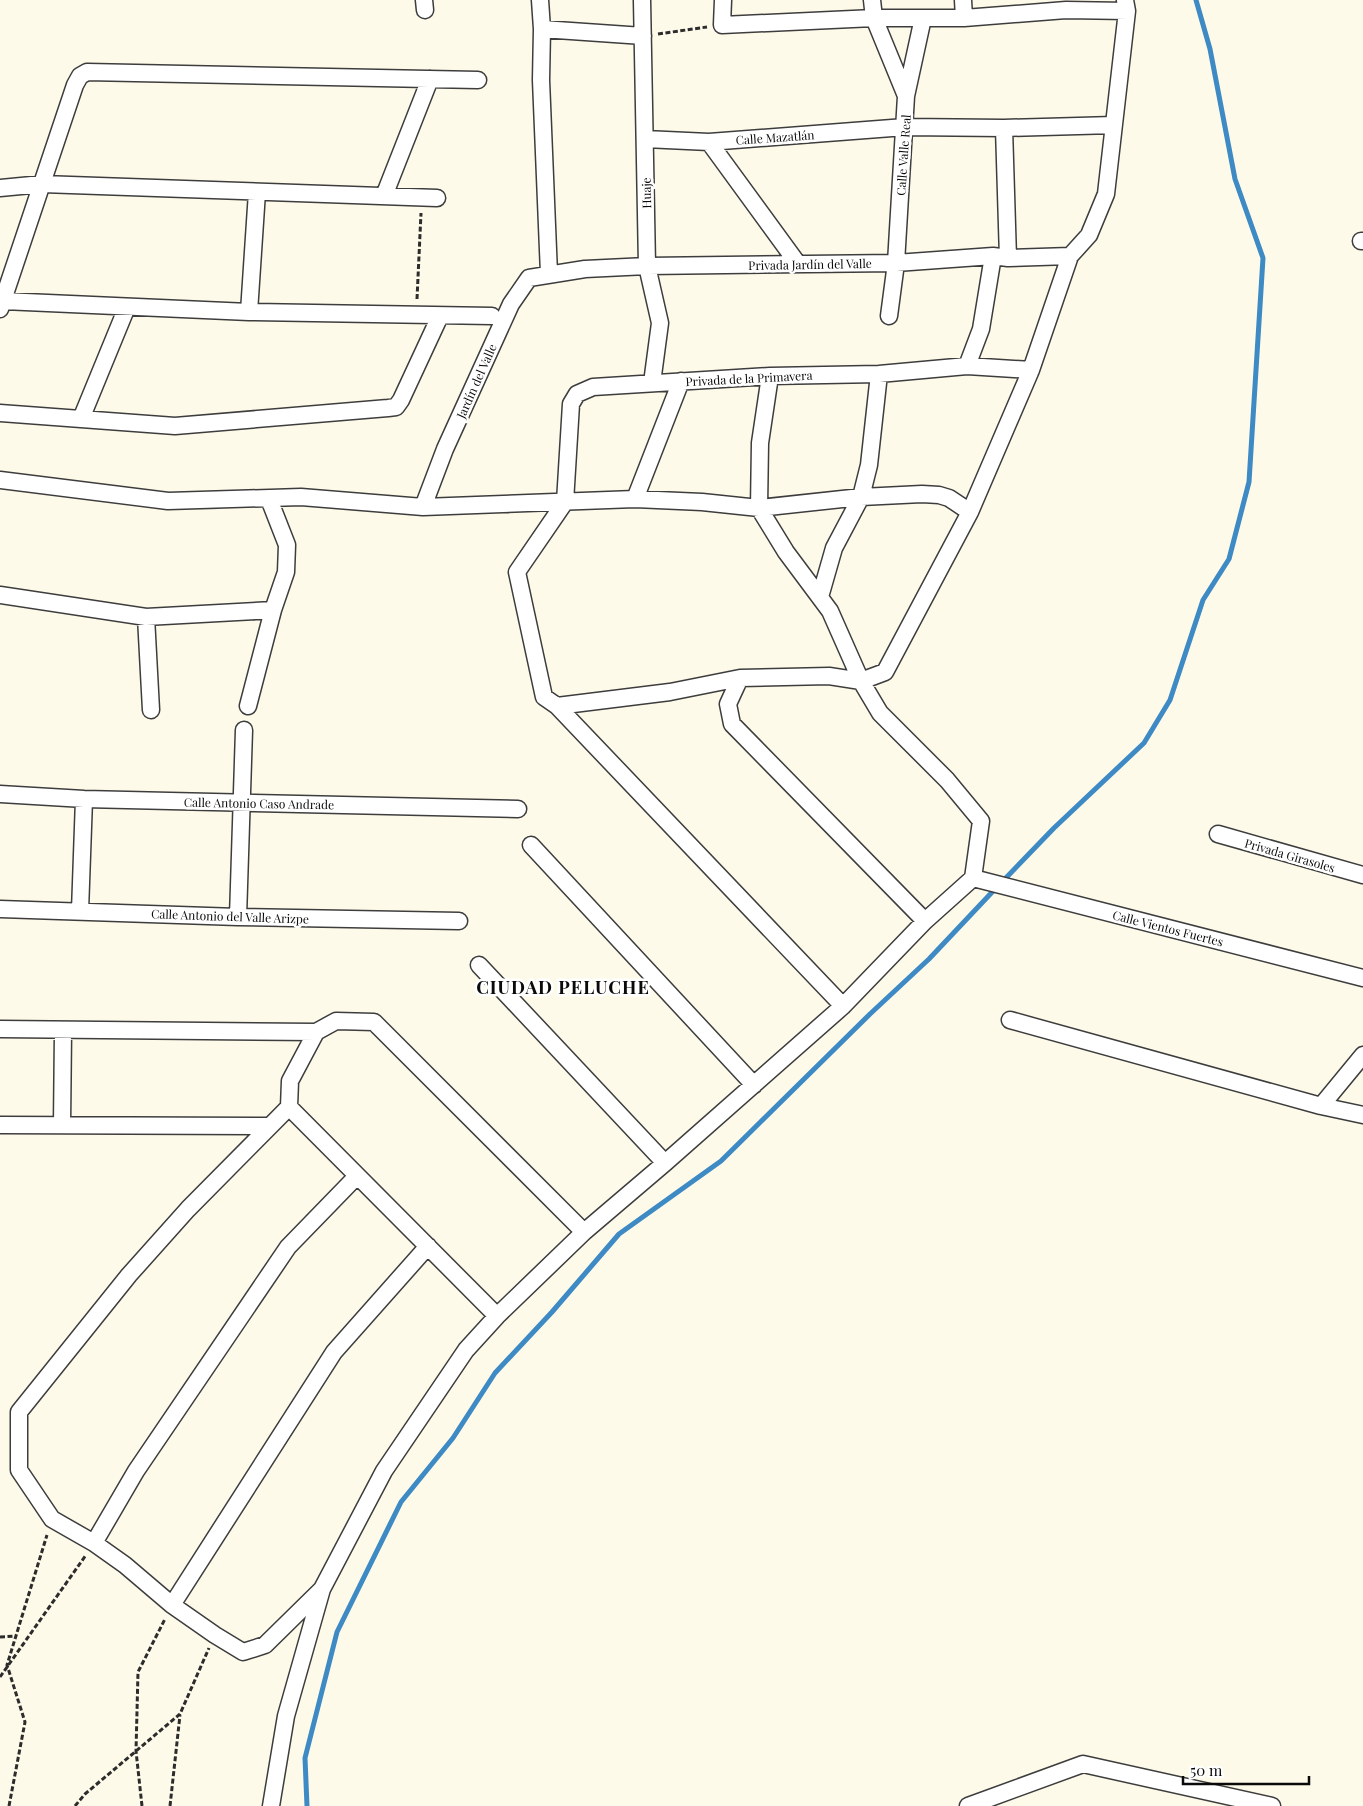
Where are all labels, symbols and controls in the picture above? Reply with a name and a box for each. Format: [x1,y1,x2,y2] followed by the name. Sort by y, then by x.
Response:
[892,113,914,196] street label: Calle Valle Real
[735,126,815,148] street label: Calle Mazatlán
[638,177,654,209] street label: Huaje
[748,255,872,273] street label: Privada Jardín del Valle
[452,341,500,422] street label: Jardín del Valle
[685,367,813,389] street label: Privada de la Primavera
[184,794,334,812] street label: Calle Antonio Caso Andrade
[1243,834,1337,876] street label: Privada Girasoles
[151,905,309,927] street label: Calle Antonio del Valle Arizpe
[1111,906,1225,950] street label: Calle Vientos Fuertes
[476,975,650,999] district label: CIUDAD PELUCHE
[1183,1754,1309,1786] scale bar
[1190,1760,1223,1780] text: 50 m

